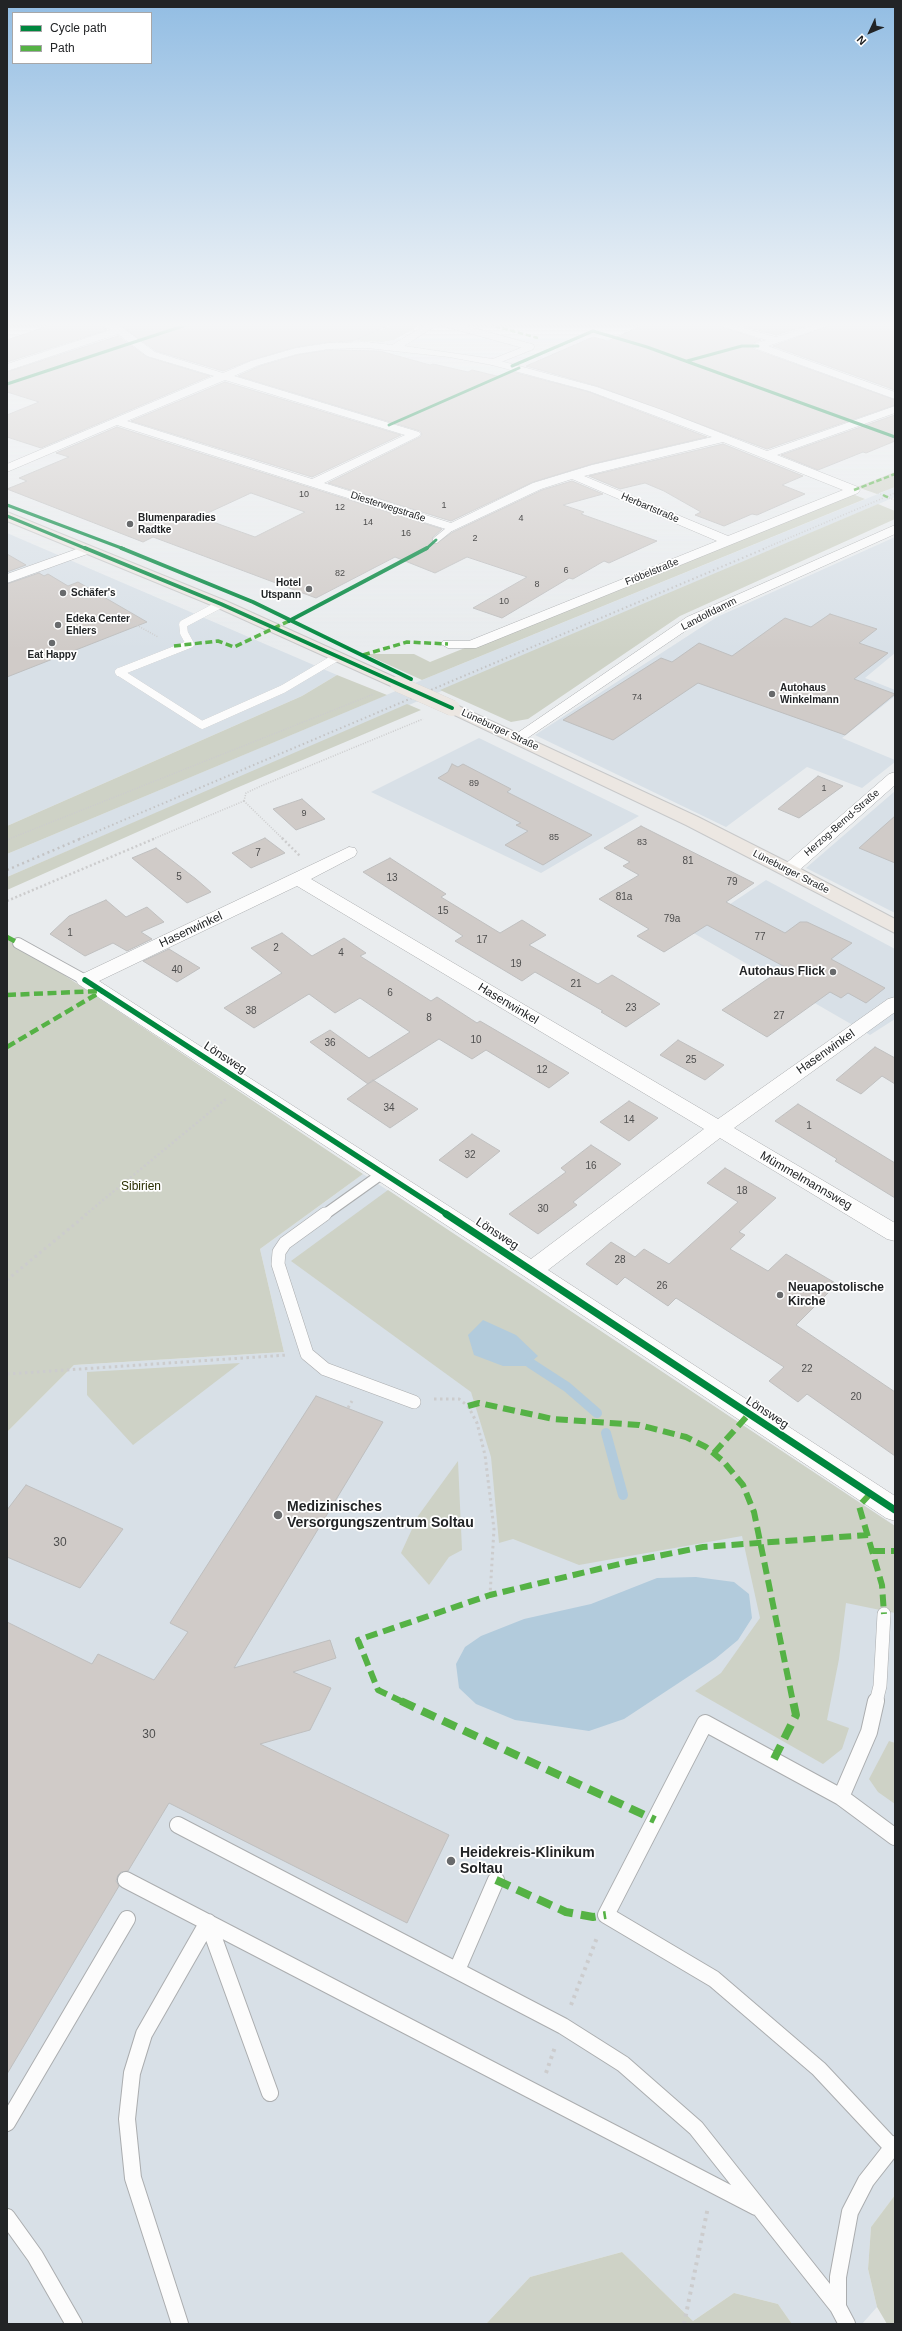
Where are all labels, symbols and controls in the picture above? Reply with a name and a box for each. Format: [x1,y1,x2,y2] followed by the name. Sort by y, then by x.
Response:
[12,12,152,64] legend
[850,12,890,52] north arrow
[50,21,107,35] text: Cycle path
[854,33,868,47] text: N
[50,41,75,55] text: Path
[349,489,427,525] street label: Diesterwegstraße
[299,490,309,500] house number: 10
[619,490,681,526] street label: Herbartstraße
[441,501,447,511] house number: 1
[335,503,345,513] house number: 12
[138,512,216,536] place label: Blumenparadies Radtke
[518,514,524,524] house number: 4
[363,518,373,528] house number: 14
[125,519,135,529] marker: Blumenparadies Radtke
[401,529,411,539] house number: 16
[472,534,478,544] house number: 2
[623,556,681,588] street label: Fröbelstraße
[563,566,569,576] house number: 6
[335,569,345,579] house number: 82
[261,577,301,600] place label: Hotel Utspann
[534,580,540,590] house number: 8
[304,584,314,594] marker: Hotel Utspann
[71,587,116,599] place label: Schäfer's
[58,588,68,598] marker: Schäfer's
[679,595,739,633] street label: Landolfdamm
[499,597,509,607] house number: 10
[66,613,130,636] place label: Edeka Center Ehlers
[53,620,63,630] marker: Edeka Center Ehlers
[47,638,57,648] marker: Eat Happy
[28,649,76,661] place label: Eat Happy
[780,682,839,706] place label: Autohaus Winkelmann
[767,689,777,699] marker: Autohaus Winkelmann
[632,693,642,703] house number: 74
[459,707,541,753] street label: Lüneburger Straße
[469,779,479,789] house number: 89
[821,784,827,794] house number: 1
[802,787,882,859] street label: Herzog-Bernd-Straße
[301,809,307,819] house number: 9
[549,833,559,843] house number: 85
[637,838,647,848] house number: 83
[255,847,261,859] house number: 7
[751,848,831,896] street label: Lüneburger Straße
[682,855,694,867] house number: 81
[176,871,182,883] house number: 5
[386,872,398,884] house number: 13
[726,876,738,888] house number: 79
[616,891,632,903] house number: 81a
[437,905,449,917] house number: 15
[157,909,225,951] street label: Hasenwinkel
[664,913,680,925] house number: 79a
[67,927,73,939] house number: 1
[754,931,766,943] house number: 77
[476,934,488,946] house number: 17
[273,942,279,954] house number: 2
[338,947,344,959] house number: 4
[510,958,522,970] house number: 19
[171,964,183,976] house number: 40
[739,965,825,979] place label: Autohaus Flick
[828,967,838,977] marker: Autohaus Flick
[570,978,582,990] house number: 21
[475,980,541,1028] street label: Hasenwinkel
[387,987,393,999] house number: 6
[625,1002,637,1014] house number: 23
[245,1005,257,1017] house number: 38
[773,1010,785,1022] house number: 27
[426,1012,432,1024] house number: 8
[794,1027,858,1077] street label: Hasenwinkel
[470,1034,482,1046] house number: 10
[324,1037,336,1049] house number: 36
[201,1039,249,1077] street label: Lönsweg
[685,1054,697,1066] house number: 25
[536,1064,548,1076] house number: 12
[383,1102,395,1114] house number: 34
[623,1114,635,1126] house number: 14
[806,1120,812,1132] house number: 1
[464,1149,476,1161] house number: 32
[757,1149,855,1213] street label: Mümmelmannsweg
[585,1160,597,1172] house number: 16
[121,1180,161,1194] park label: Sibirien
[736,1185,748,1197] house number: 18
[537,1203,549,1215] house number: 30
[473,1215,521,1253] street label: Lönsweg
[614,1254,626,1266] house number: 28
[656,1280,668,1292] house number: 26
[788,1281,884,1309] place label: Neuapostolische Kirche
[775,1290,785,1300] marker: Neuapostolische Kirche
[801,1363,813,1375] house number: 22
[850,1391,862,1403] house number: 20
[743,1394,791,1432] street label: Lönsweg
[287,1499,474,1532] place label: Medizinisches Versorgungszentrum Soltau
[272,1509,284,1521] marker: Medizinisches Versorgungszentrum Soltau
[53,1536,67,1550] house number: 30
[142,1728,156,1742] house number: 30
[460,1845,595,1878] place label: Heidekreis-Klinikum Soltau
[445,1855,457,1867] marker: Heidekreis-Klinikum Soltau

